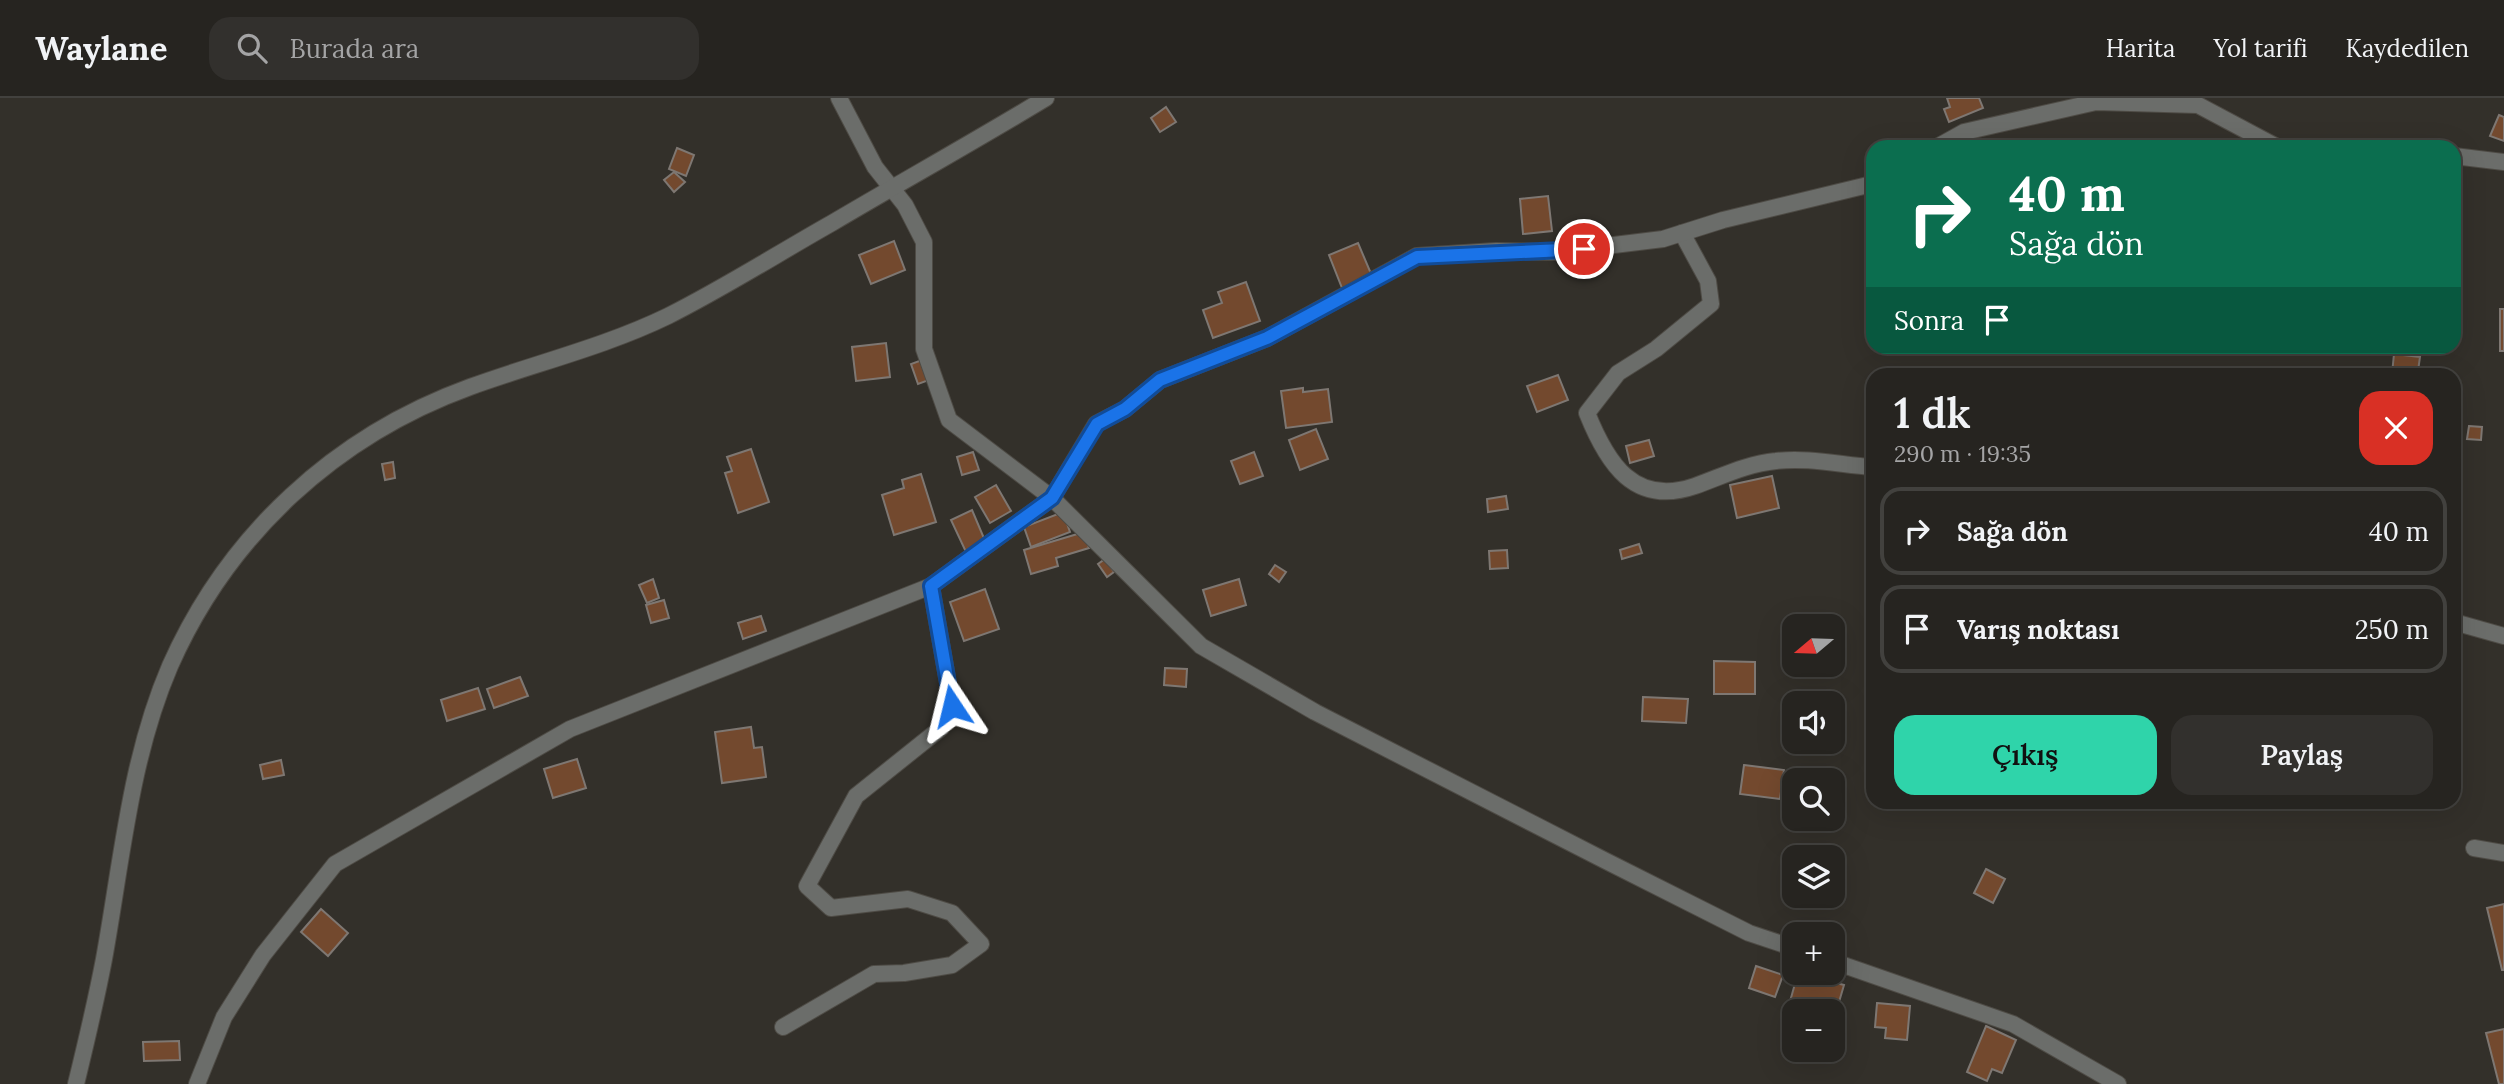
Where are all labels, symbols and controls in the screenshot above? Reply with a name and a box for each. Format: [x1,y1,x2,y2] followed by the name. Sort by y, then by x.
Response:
[209,17,699,80] search box
[35,27,167,69] text: Waylane
[233,29,271,67] icon: search
[289,32,419,65] text: Burada ara
[2106,33,2175,64] text: Harita
[2213,33,2308,64] text: Yol tarifi
[2346,33,2469,64] text: Kaydedilen
[2009,162,2125,224] text: 40 m
[1894,168,1985,259] icon: right
[1554,219,1614,279] pin
[2009,223,2144,264] text: Sağa dön
[1565,230,1603,268] icon: arrive
[1978,301,2016,339] icon: arrive
[1894,304,1964,337] text: Sonra
[1894,386,1971,440] text: 1 dk
[2359,391,2433,465] button: close
[1894,439,2031,468] text: 290 m · 19:35
[1898,512,1936,550] icon: right
[1957,515,2068,548] text: Sağa dön
[2369,515,2429,548] text: 40 m
[1898,610,1936,648] icon: arrive
[1957,613,2119,646] text: Varış noktası
[2355,613,2429,646] text: 250 m
[1782,614,1844,677] north arrow
[1782,614,1845,1062] map controls
[915,669,989,743] position arrow
[1782,691,1845,754] button: sound
[1894,715,2157,795] button: Çıkış
[2171,715,2433,795] button: Paylaş
[1782,768,1845,831] button: search
[1782,845,1845,908] button: layers
[1782,922,1845,985] button: +
[1782,999,1845,1062] button: −

